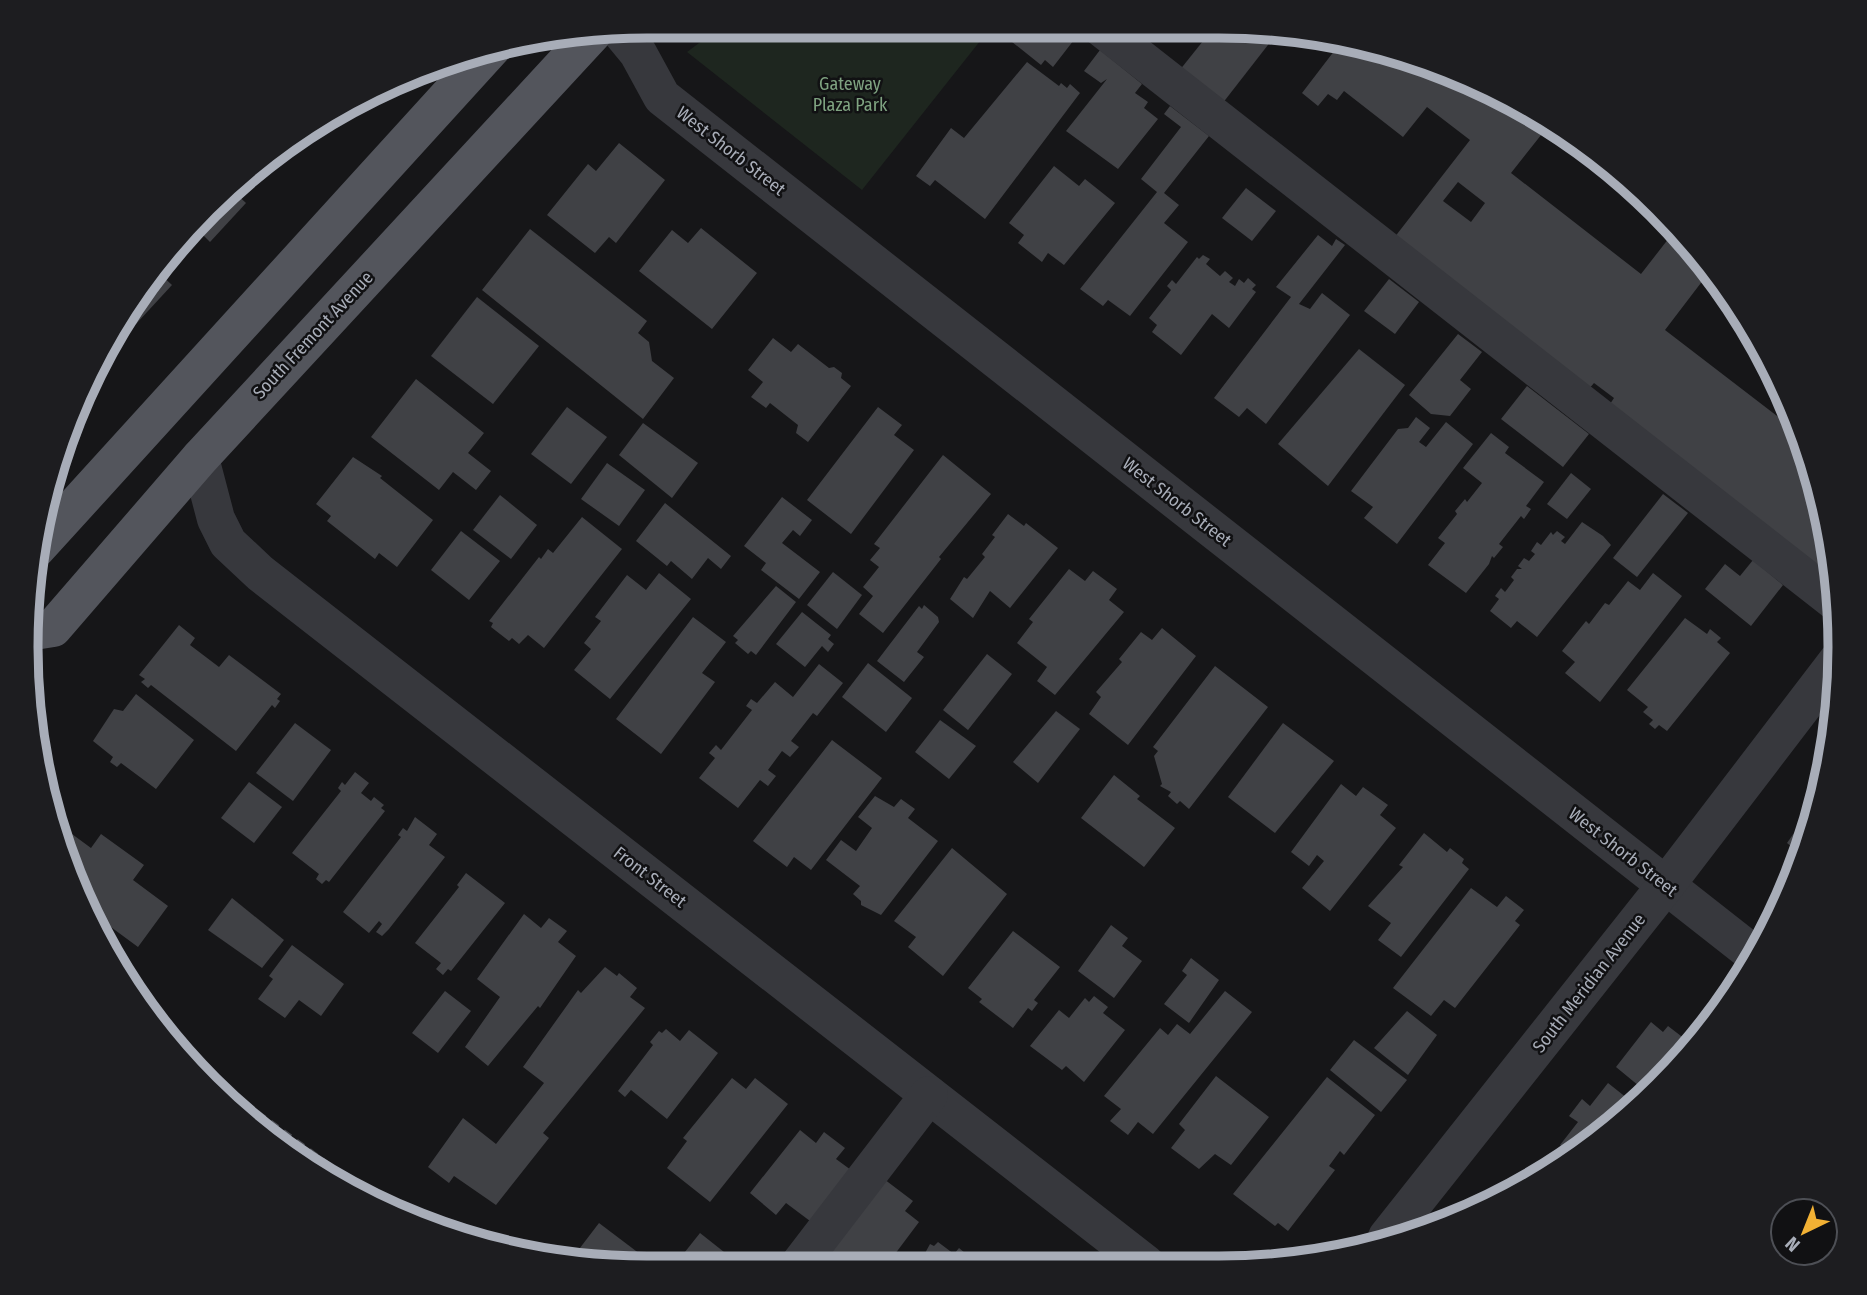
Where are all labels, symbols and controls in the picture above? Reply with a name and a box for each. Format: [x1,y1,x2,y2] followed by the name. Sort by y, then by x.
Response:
[813,73,888,116] park label: Gateway Plaza Park
[672,102,790,200] street label: West Shorb Street
[248,267,378,403] street label: South Fremont Avenue
[1118,453,1236,551] street label: West Shorb Street
[1564,803,1682,901] street label: West Shorb Street
[609,842,691,912] street label: Front Street
[1528,909,1650,1057] street label: South Meridian Avenue
[1769,1197,1839,1267] north arrow
[1781,1232,1805,1256] text: N

